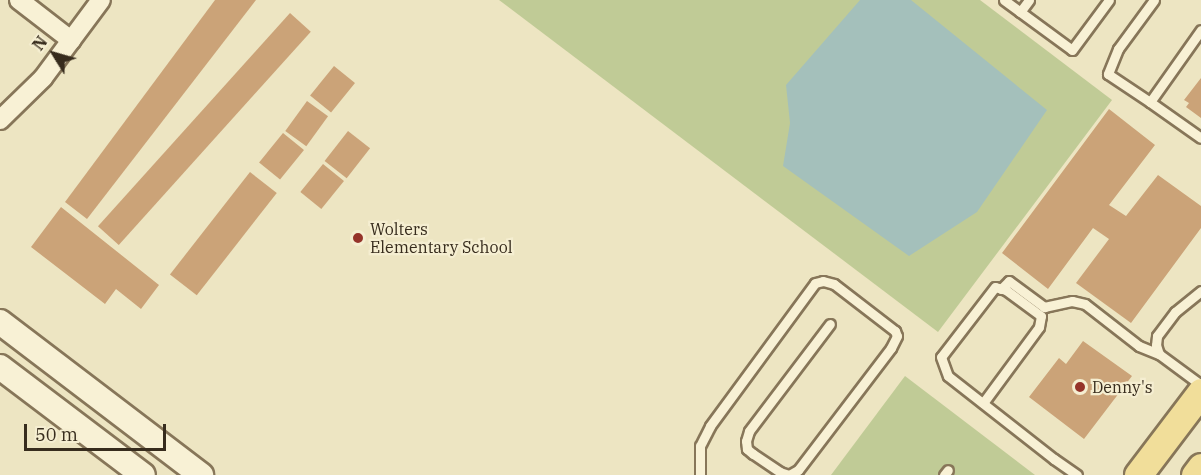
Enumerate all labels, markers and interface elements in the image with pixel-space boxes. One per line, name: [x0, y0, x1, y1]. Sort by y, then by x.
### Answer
north arrow: [24, 24, 84, 84]
text: N: [28, 32, 51, 54]
place label: Wolters Elementary School: [370, 219, 513, 257]
marker: Wolters Elementary School: [351, 231, 365, 245]
place label: Denny's: [1092, 377, 1153, 397]
marker: Denny's: [1073, 380, 1087, 394]
scale bar: [27, 412, 170, 450]
text: 50 m: [35, 423, 78, 446]

